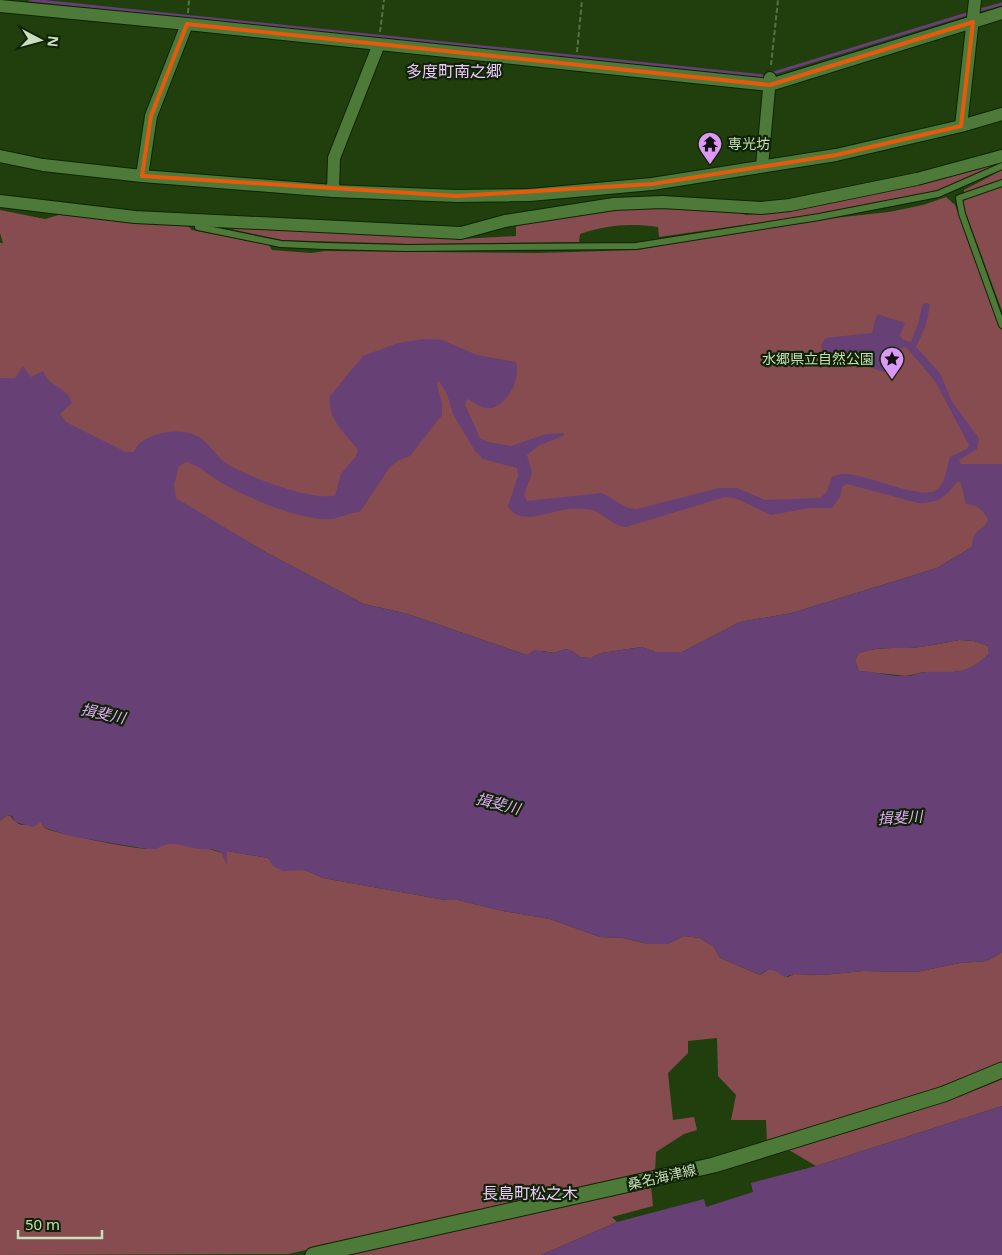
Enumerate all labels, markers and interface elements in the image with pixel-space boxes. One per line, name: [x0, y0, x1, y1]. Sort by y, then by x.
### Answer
north arrow: [15, 15, 65, 65]
text: N: [43, 35, 63, 48]
district label: 多度町南之郷: [406, 60, 502, 82]
temple icon: 専光坊: [697, 131, 723, 165]
place label: 専光坊: [728, 134, 770, 153]
place icon: 水郷県立自然公園: [879, 346, 905, 380]
place label: 水郷県立自然公園: [762, 349, 874, 368]
water label: 揖斐川: [79, 699, 129, 728]
water label: 揖斐川: [474, 788, 524, 819]
water label: 揖斐川: [877, 806, 925, 828]
street label: 桑名海津線: [626, 1159, 698, 1194]
district label: 長島町松之木: [482, 1182, 578, 1204]
scale bar: [18, 1208, 101, 1240]
text: 50 m: [25, 1214, 60, 1234]

